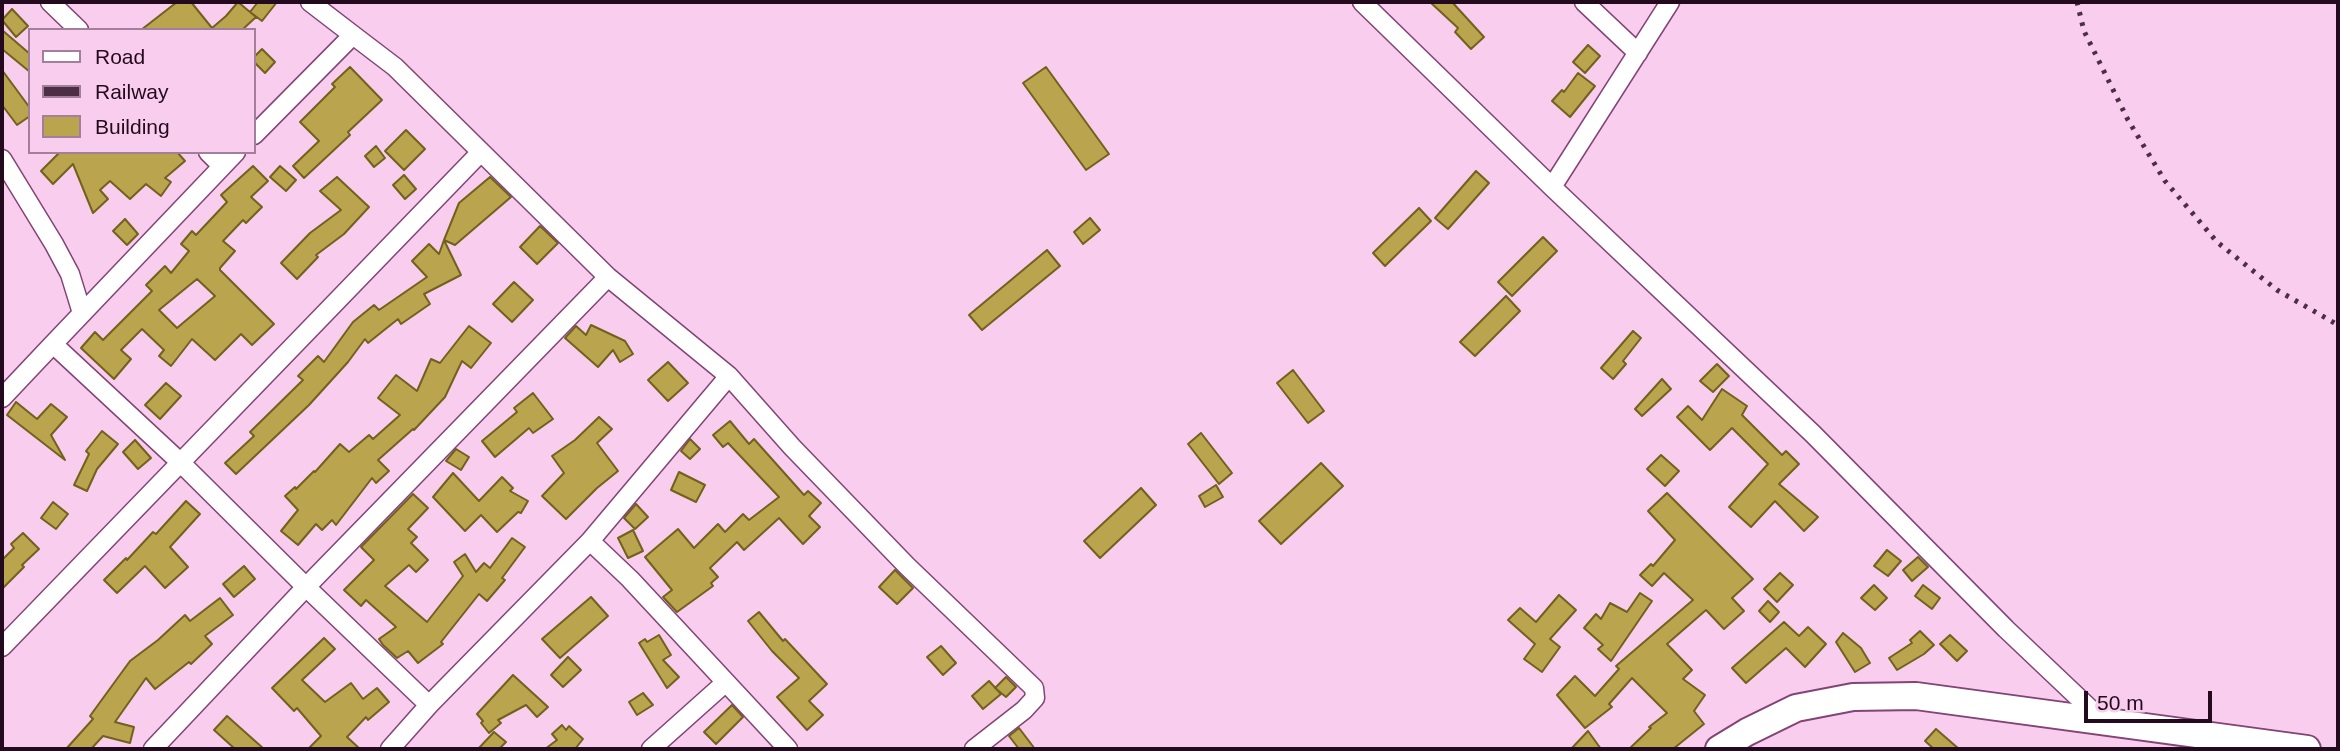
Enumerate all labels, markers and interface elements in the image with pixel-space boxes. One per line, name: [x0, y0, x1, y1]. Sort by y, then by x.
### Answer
legend: [28, 28, 256, 154]
text: Road: [95, 45, 145, 68]
text: Railway: [95, 80, 169, 103]
text: Building: [95, 115, 170, 138]
scale bar: [2088, 678, 2216, 722]
text: 50 m: [2097, 691, 2144, 714]

